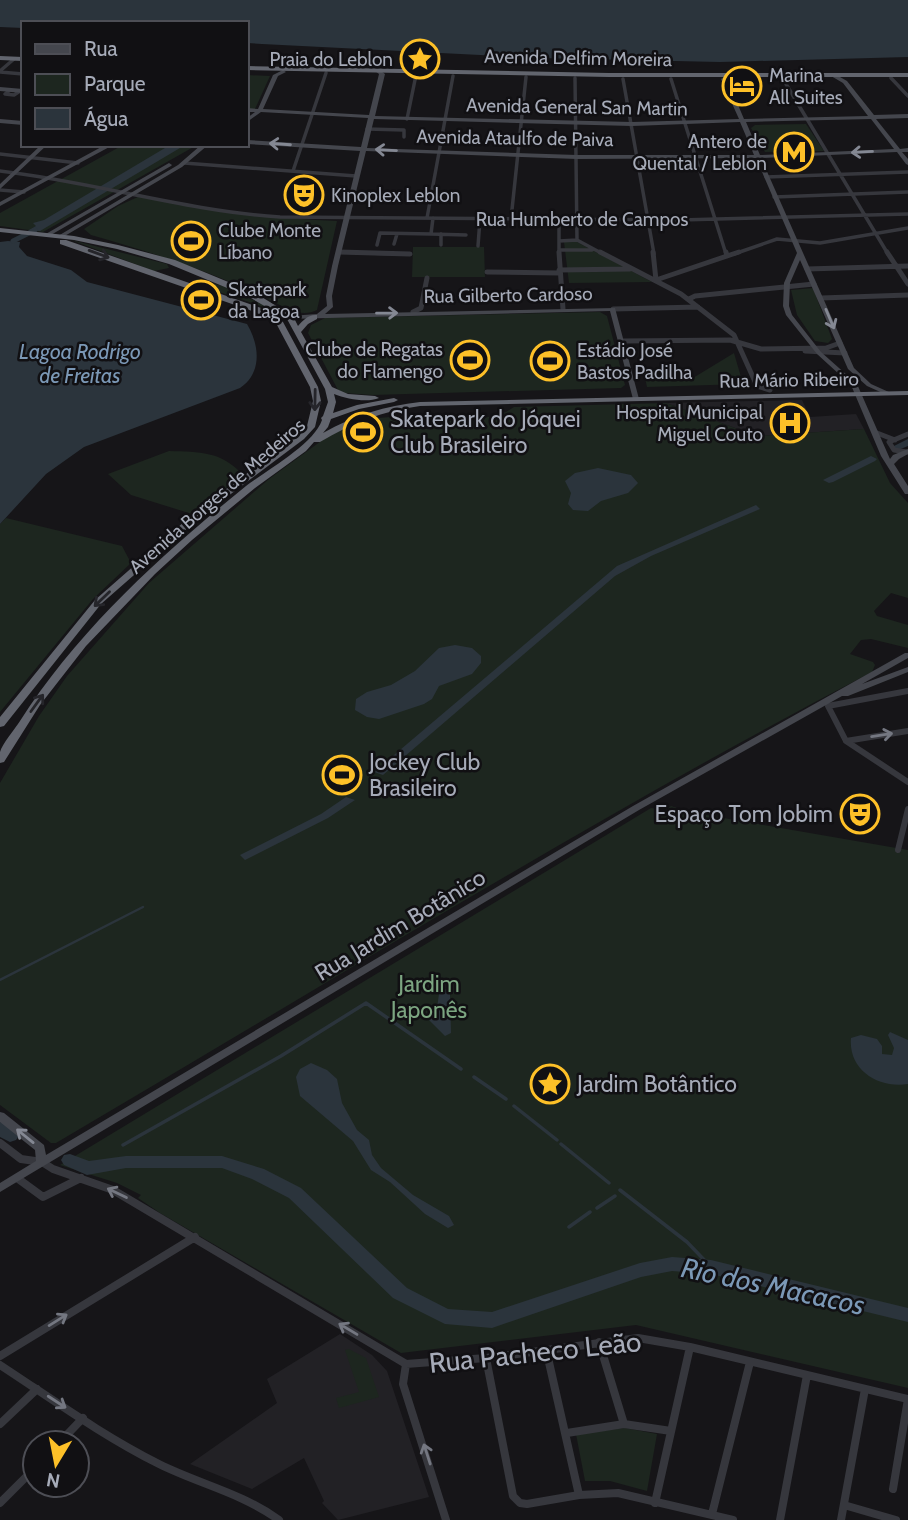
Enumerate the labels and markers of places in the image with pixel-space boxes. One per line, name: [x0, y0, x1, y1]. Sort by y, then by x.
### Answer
place icon: Praia do Leblon: [399, 38, 441, 80]
place label: Praia do Leblon: [270, 48, 393, 71]
place label: Marina All Suites: [769, 64, 843, 109]
hotel icon: Marina All Suites: [721, 65, 763, 107]
place label: Antero de Quental / Leblon: [633, 130, 767, 175]
metro station icon: Antero de Quental / Leblon: [773, 131, 815, 173]
theatre icon: Kinoplex Leblon: [283, 174, 325, 216]
place label: Kinoplex Leblon: [331, 184, 460, 207]
place label: Clube Monte Líbano: [218, 219, 321, 264]
sports icon: Clube Monte Líbano: [170, 220, 212, 262]
place label: Skatepark da Lagoa: [228, 278, 307, 323]
sports icon: Skatepark da Lagoa: [180, 279, 222, 321]
place label: Clube de Regatas do Flamengo: [305, 338, 443, 383]
sports icon: Clube de Regatas do Flamengo: [449, 339, 491, 381]
place label: Estádio José Bastos Padilha: [577, 339, 692, 384]
sports icon: Estádio José Bastos Padilha: [529, 340, 571, 382]
place label: Hospital Municipal Miguel Couto: [616, 401, 764, 446]
hospital icon: Hospital Municipal Miguel Couto: [769, 402, 811, 444]
place label: Skatepark do Jóquei Club Brasileiro: [390, 405, 581, 459]
sports icon: Skatepark do Jóquei Club Brasileiro: [342, 411, 384, 453]
place label: Jockey Club Brasileiro: [368, 748, 481, 802]
sports icon: Jockey Club Brasileiro: [321, 754, 363, 796]
theatre icon: Espaço Tom Jobim: [839, 793, 881, 835]
place label: Espaço Tom Jobim: [654, 800, 833, 828]
place icon: Jardim Botântico: [529, 1063, 571, 1105]
place label: Jardim Botântico: [576, 1070, 737, 1098]

